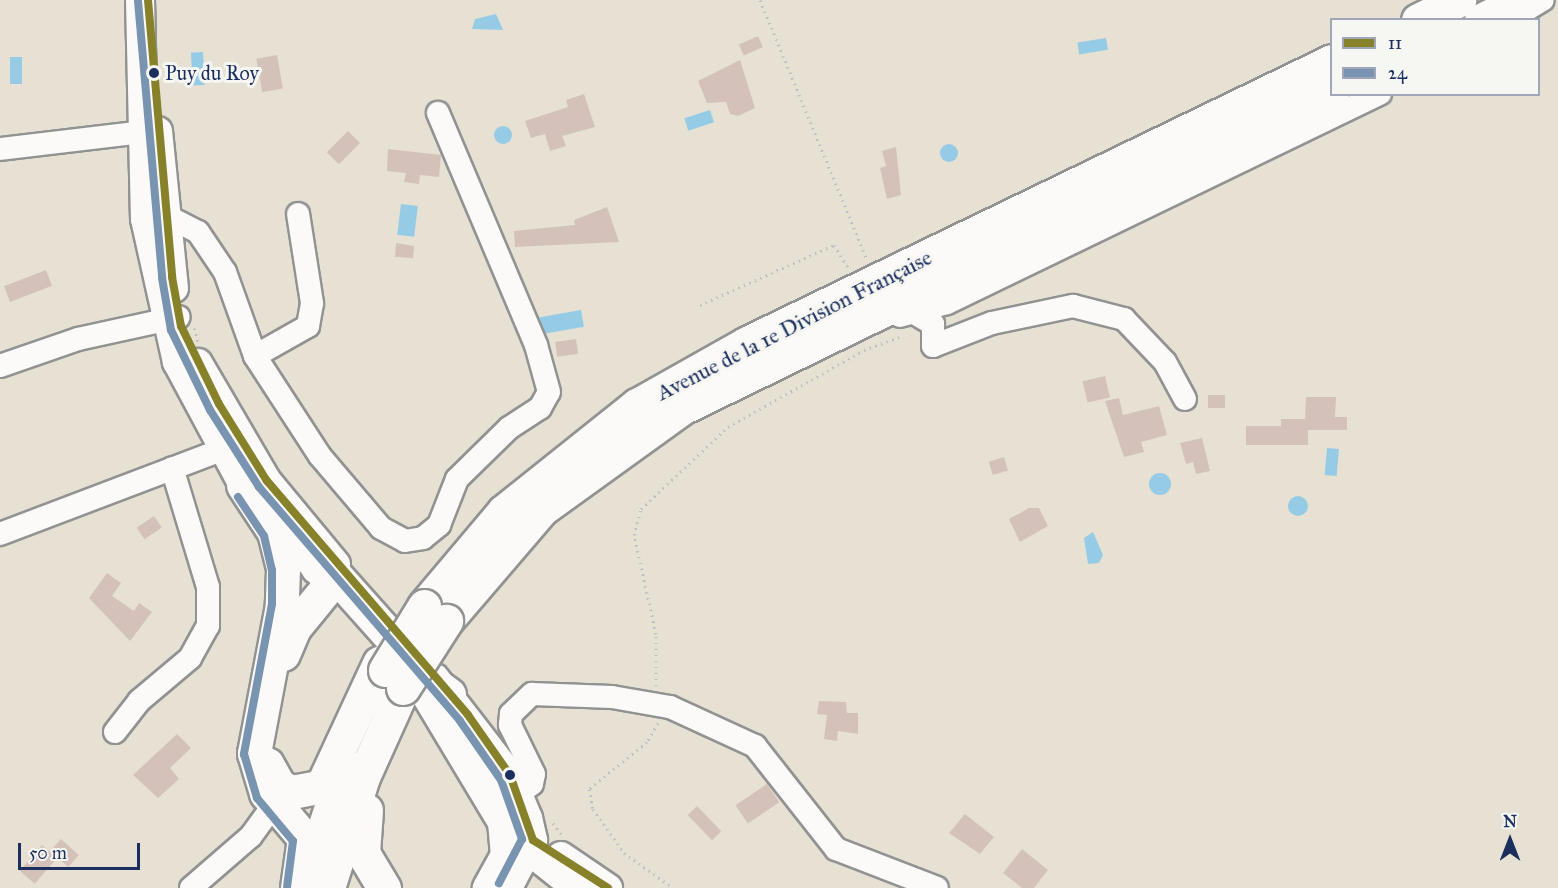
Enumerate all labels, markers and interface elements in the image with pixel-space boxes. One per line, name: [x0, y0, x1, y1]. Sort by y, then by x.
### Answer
legend: [1330, 18, 1540, 96]
text: 11: [1388, 32, 1402, 54]
place label: Puy du Roy: [165, 61, 259, 85]
text: 24: [1388, 62, 1407, 84]
marker: Puy du Roy: [148, 67, 160, 79]
street label: Avenue de la 1e Division Française: [652, 244, 936, 406]
unlabelled marker: [504, 769, 516, 781]
north arrow: [1480, 810, 1540, 870]
text: N: [1503, 812, 1517, 831]
scale bar: [21, 831, 142, 869]
text: 50 m: [29, 842, 67, 864]

